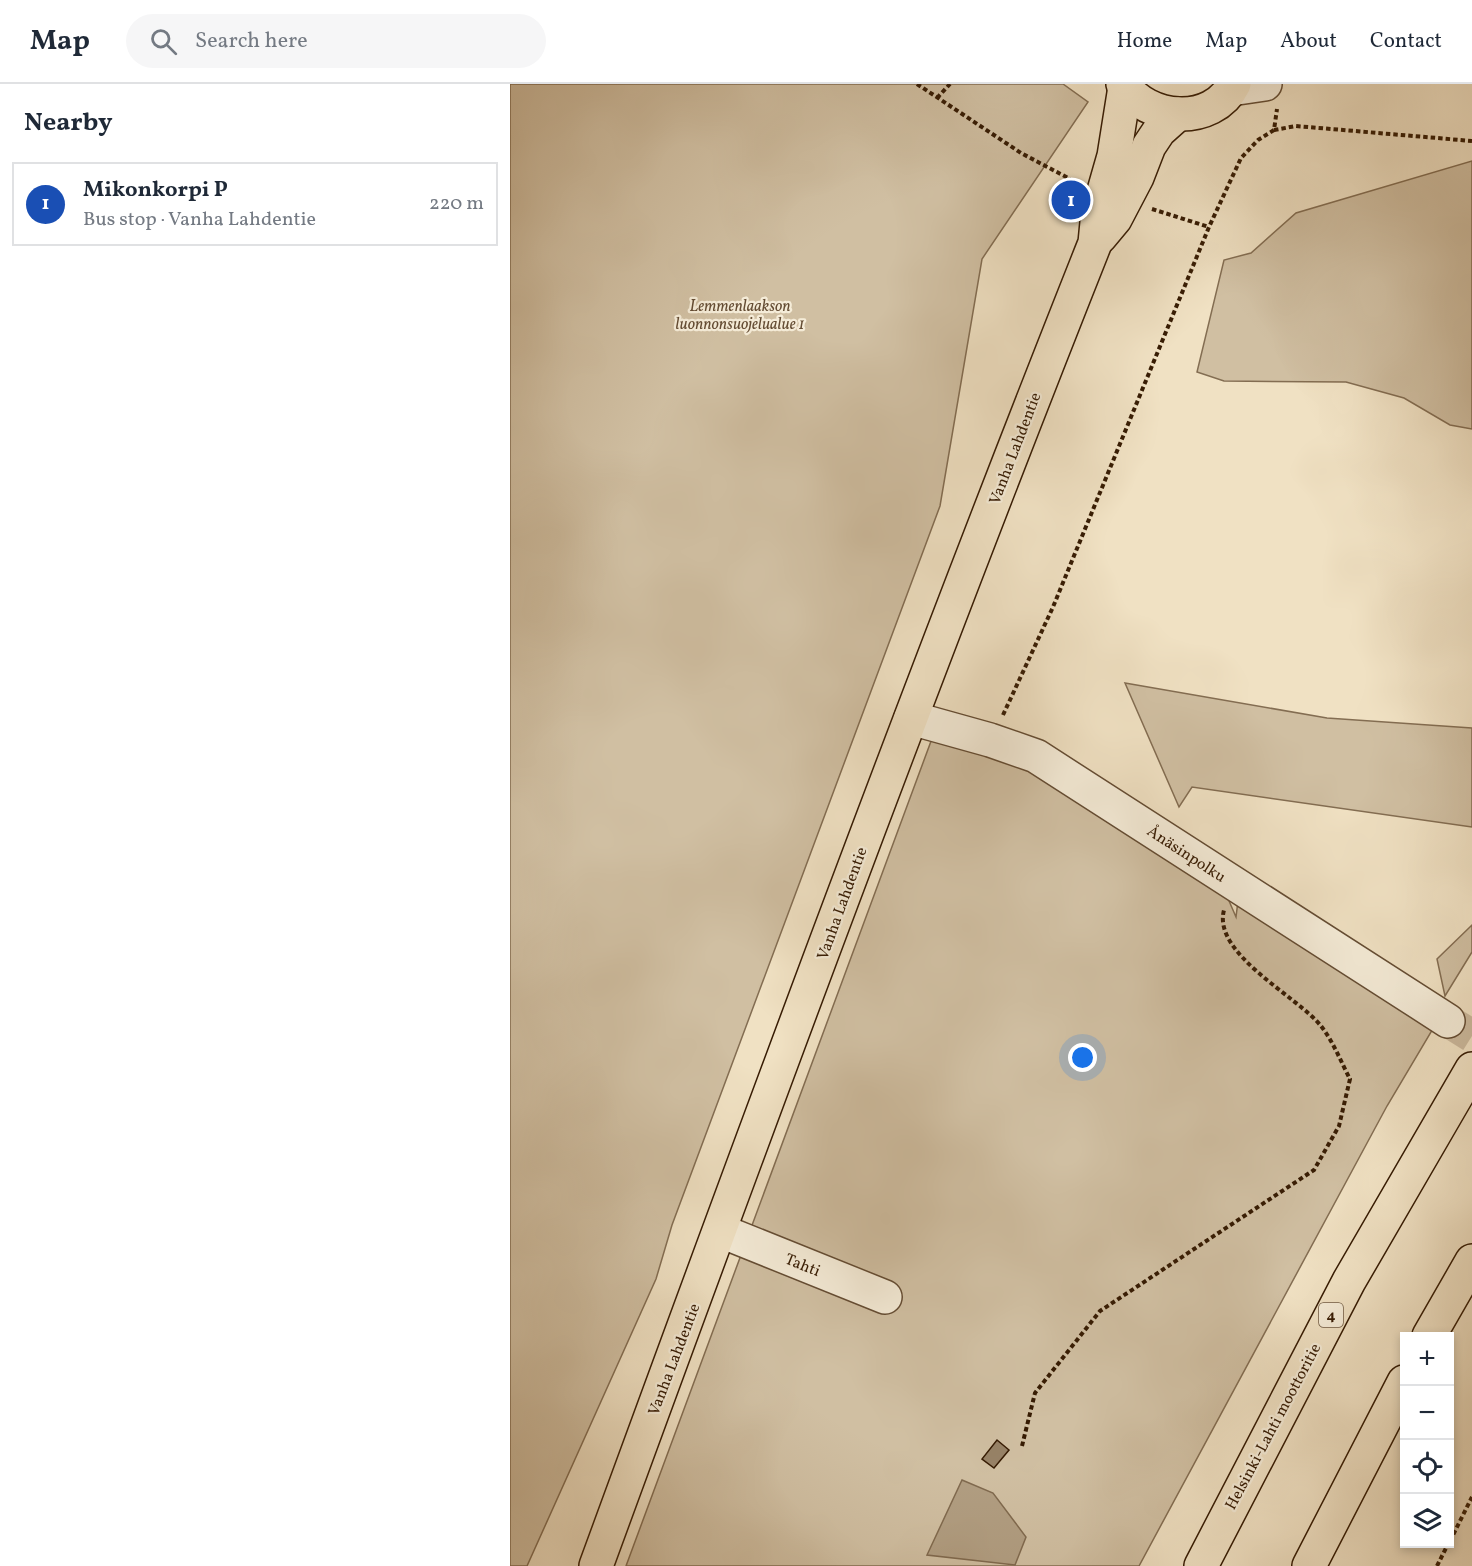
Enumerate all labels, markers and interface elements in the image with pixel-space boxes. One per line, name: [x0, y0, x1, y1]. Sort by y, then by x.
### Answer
search box: [126, 14, 546, 68]
text: Map: [30, 22, 90, 61]
icon: search: [147, 25, 180, 58]
text: Search here: [195, 26, 308, 57]
text: Home: [1117, 27, 1172, 56]
text: Map: [1205, 27, 1247, 56]
text: About: [1280, 27, 1337, 56]
text: Contact: [1370, 27, 1442, 56]
text: Nearby: [24, 105, 113, 141]
text: Mikonkorpi P: [83, 175, 228, 206]
pin: 1: [1052, 178, 1090, 222]
text: 1: [41, 190, 50, 218]
text: 220 m: [429, 190, 484, 218]
text: Bus stop · Vanha Lahdentie: [83, 206, 316, 234]
park label: Lemmenlaakson luonnonsuojelualue 1: [676, 296, 805, 336]
street label: Vanha Lahdentie: [984, 390, 1047, 508]
street label: Ånäsinpolku: [1142, 821, 1230, 888]
street label: Vanha Lahdentie: [812, 844, 873, 963]
your location: [1068, 1043, 1097, 1072]
street label: Tahti: [781, 1249, 823, 1283]
street label: Vanha Lahdentie: [643, 1301, 706, 1419]
road number: 4: [1319, 1303, 1343, 1327]
map controls: [1400, 1332, 1454, 1548]
button: +: [1400, 1332, 1454, 1386]
street label: Helsinki-Lahti moottoritie: [1220, 1340, 1327, 1514]
button: −: [1400, 1386, 1454, 1440]
button: locate: [1400, 1440, 1454, 1494]
button: layers: [1400, 1494, 1454, 1548]

